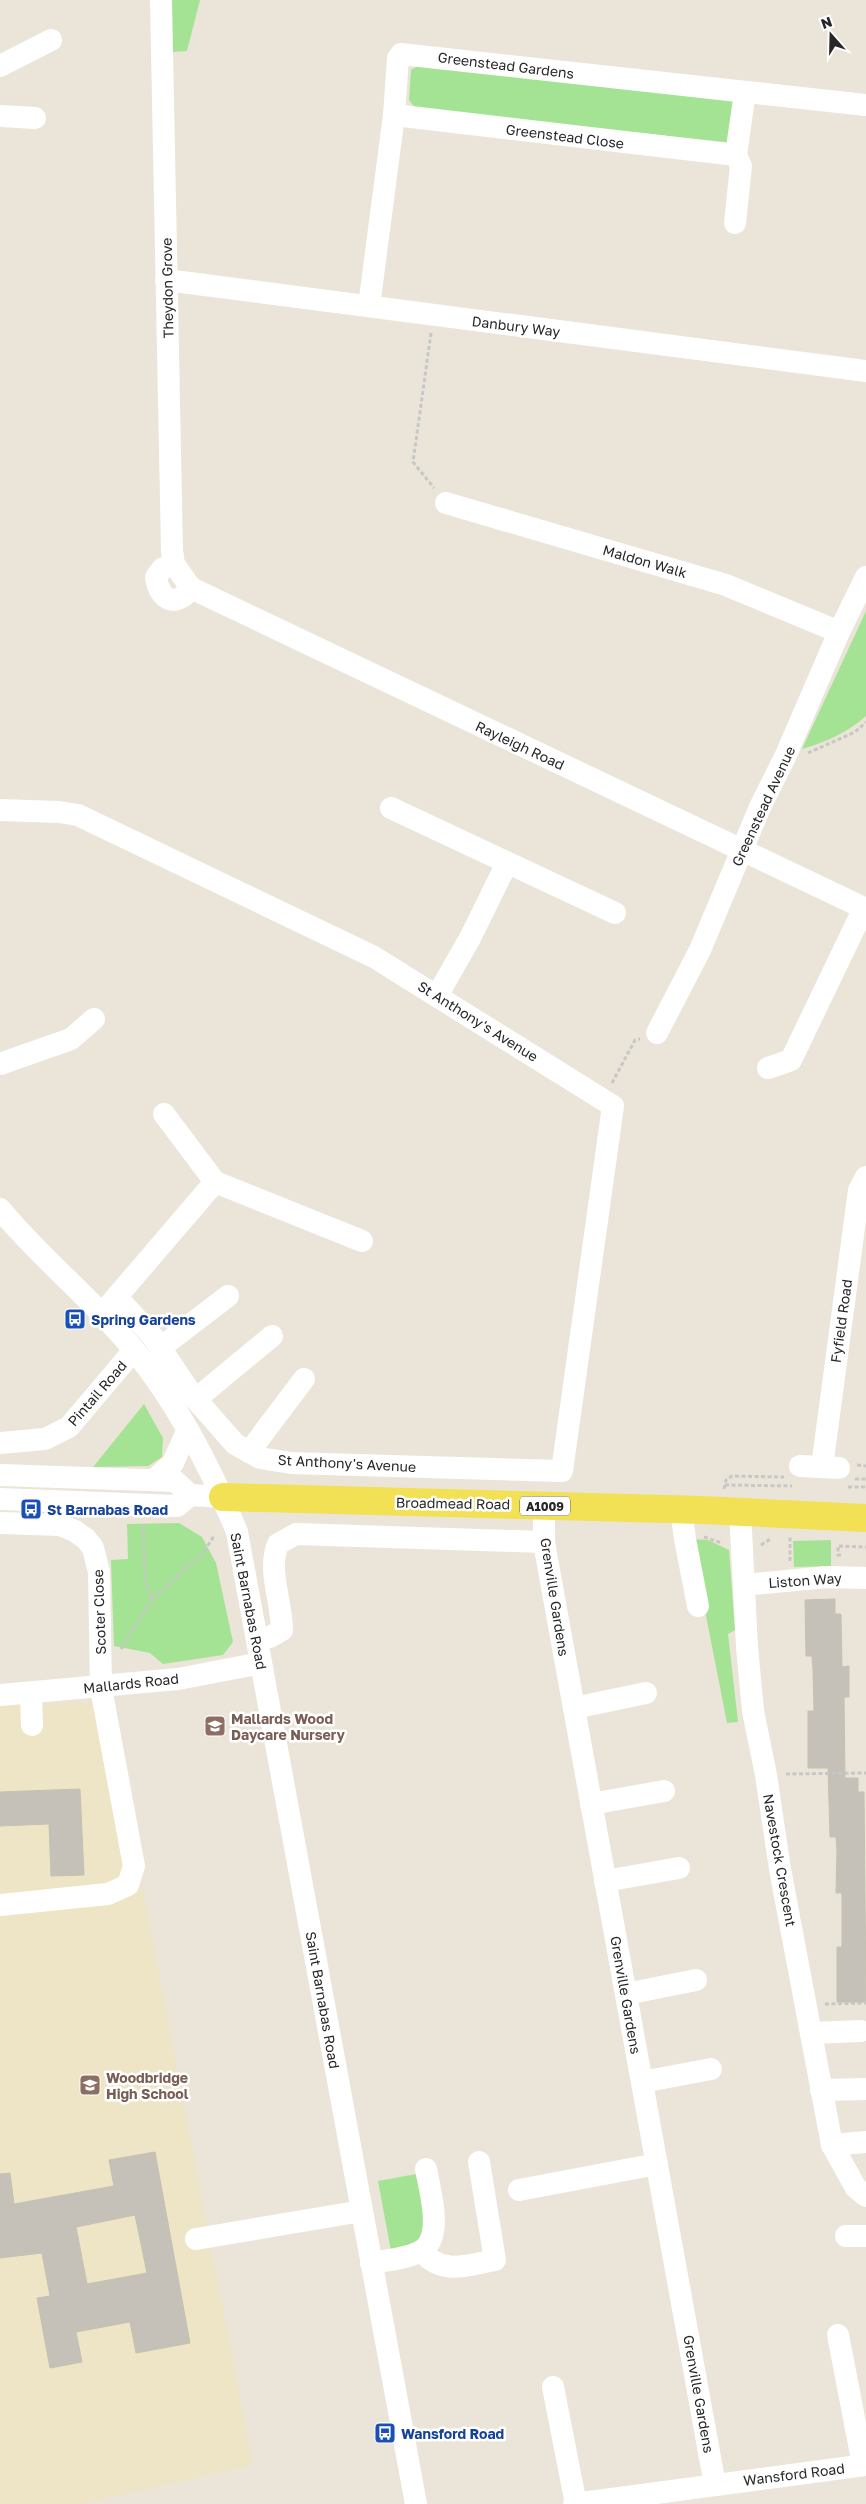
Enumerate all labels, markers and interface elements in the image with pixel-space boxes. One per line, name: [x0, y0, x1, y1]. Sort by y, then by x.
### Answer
north arrow: [806, 10, 856, 60]
text: N: [818, 13, 834, 32]
street label: Greenstead Gardens: [437, 48, 575, 82]
street label: Greenstead Close: [505, 120, 625, 152]
street label: Theydon Grove: [158, 237, 176, 339]
street label: Danbury Way: [471, 312, 561, 340]
street label: Maldon Walk: [601, 541, 689, 581]
street label: Rayleigh Road: [473, 717, 567, 773]
street label: Greenstead Avenue: [728, 743, 798, 869]
street label: St Anthony's Avenue: [415, 977, 541, 1065]
street label: Fyfield Road: [827, 1278, 855, 1364]
bus stop icon: Spring Gardens: [63, 1307, 87, 1331]
place label: Spring Gardens: [91, 1311, 196, 1328]
street label: Pintail Road: [64, 1357, 130, 1429]
street label: St Anthony's Avenue: [277, 1451, 417, 1475]
street label: Broadmead Road: [396, 1494, 510, 1512]
road number: A1009: [520, 1496, 570, 1515]
bus stop icon: St Barnabas Road: [19, 1497, 43, 1521]
place label: St Barnabas Road: [47, 1501, 168, 1518]
street label: Saint Barnabas Road: [227, 1531, 271, 1671]
street label: Grenville Gardens: [537, 1537, 573, 1657]
street label: Scoter Close: [89, 1569, 109, 1655]
street label: Liston Way: [768, 1569, 842, 1591]
street label: Mallards Road: [82, 1670, 180, 1696]
place label: Mallards Wood Daycare Nursery: [231, 1710, 346, 1743]
school or university icon: Mallards Wood Daycare Nursery: [203, 1714, 227, 1738]
street label: Navestock Crescent: [760, 1792, 800, 1928]
street label: Saint Barnabas Road: [303, 1930, 343, 2070]
street label: Grenville Gardens: [607, 1935, 645, 2055]
place label: Woodbridge High School: [106, 2069, 189, 2102]
school or university icon: Woodbridge High School: [78, 2073, 102, 2097]
street label: Grenville Gardens: [680, 2334, 718, 2454]
bus stop icon: Wansford Road: [373, 2421, 397, 2445]
place label: Wansford Road: [401, 2425, 504, 2442]
street label: Wansford Road: [742, 2459, 846, 2489]

